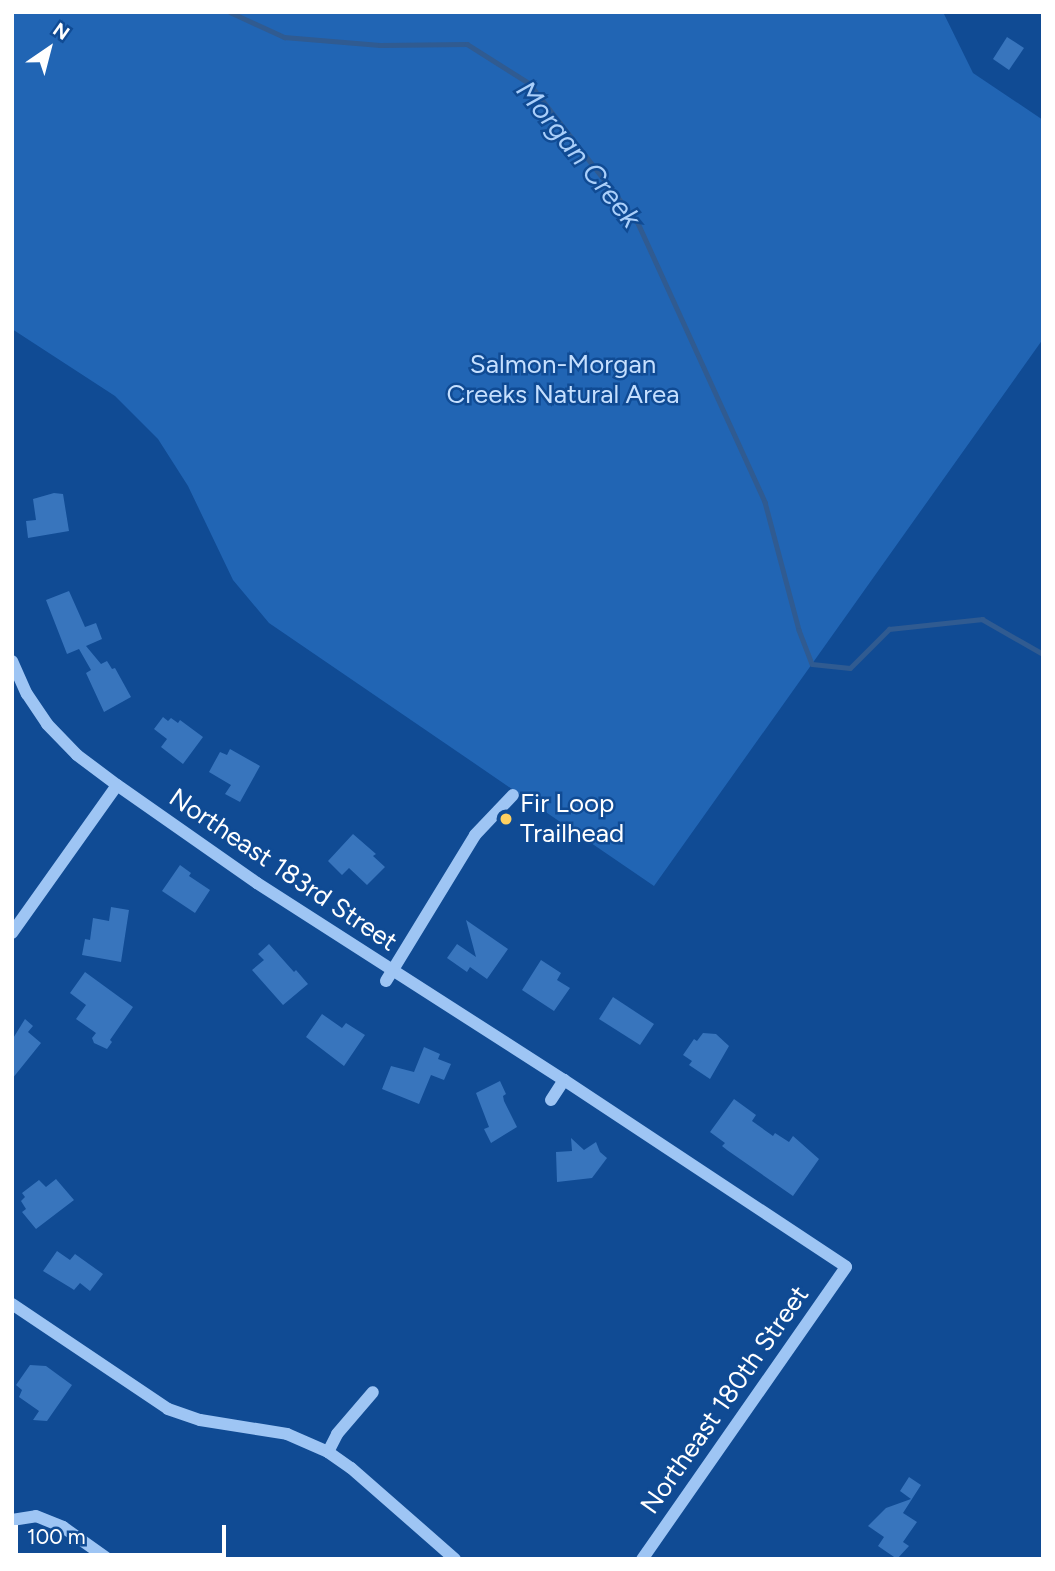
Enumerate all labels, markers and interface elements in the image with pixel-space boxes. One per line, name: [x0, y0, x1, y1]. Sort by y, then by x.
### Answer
north arrow: [14, 14, 84, 84]
text: N: [49, 18, 74, 45]
water label: Morgan Creek: [510, 74, 648, 234]
park label: Salmon-Morgan Creeks Natural Area: [447, 349, 679, 410]
street label: Northeast 183rd Street: [163, 782, 403, 958]
place label: Fir Loop Trailhead: [520, 788, 624, 850]
marker: Fir Loop Trailhead: [498, 811, 514, 827]
street label: Northeast 180th Street: [634, 1280, 816, 1520]
scale bar: [18, 1512, 229, 1556]
text: 100 m: [27, 1524, 86, 1549]

